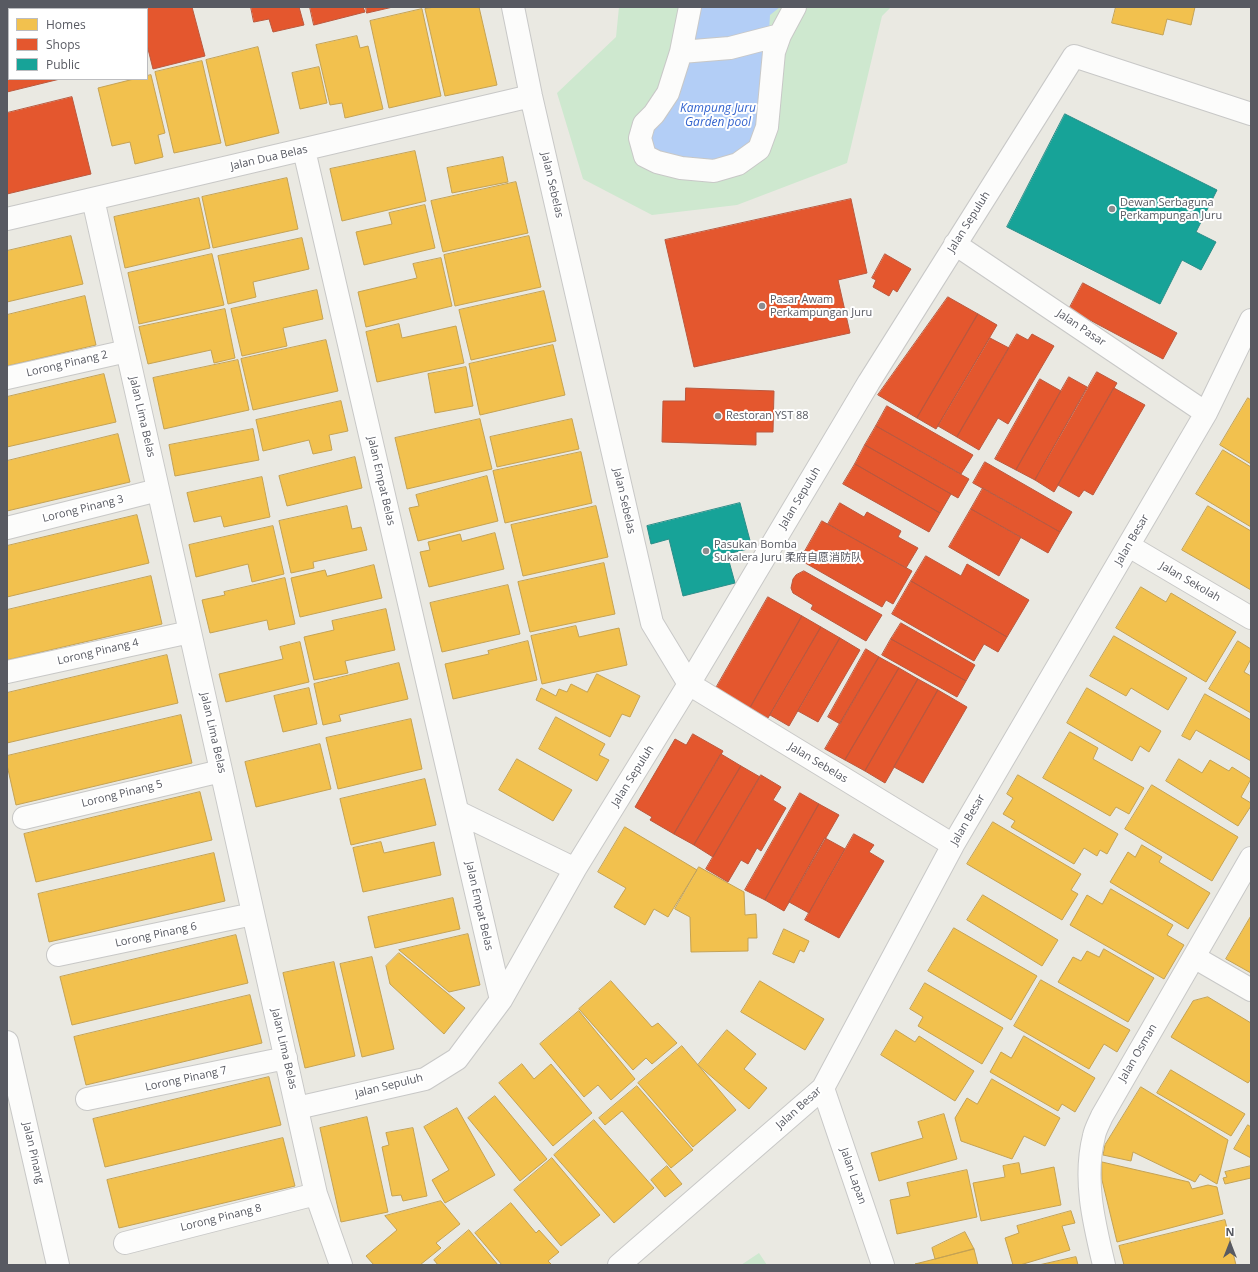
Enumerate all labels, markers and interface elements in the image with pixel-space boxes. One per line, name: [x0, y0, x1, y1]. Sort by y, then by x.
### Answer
legend: [8, 8, 148, 80]
text: Homes: [46, 16, 86, 33]
text: Shops: [46, 36, 80, 53]
text: Public: [46, 56, 80, 73]
water label: Kampung Juru Garden pool: [680, 102, 756, 130]
street label: Jalan Dua Belas: [229, 143, 309, 173]
street label: Jalan Sebelas: [538, 151, 566, 219]
street label: Jalan Sepuluh: [945, 189, 993, 255]
place label: Dewan Serbaguna Perkampungan Juru: [1120, 196, 1222, 222]
marker: Dewan Serbaguna Perkampungan Juru: [1107, 204, 1117, 214]
place label: Pasar Awam Perkampungan Juru: [770, 293, 872, 319]
marker: Pasar Awam Perkampungan Juru: [757, 301, 767, 311]
street label: Jalan Pasar: [1054, 307, 1108, 349]
street label: Lorong Pinang 2: [25, 348, 109, 380]
street label: Jalan Lima Belas: [126, 375, 158, 459]
place label: Restoran YST 88: [726, 409, 809, 423]
marker: Restoran YST 88: [713, 411, 723, 421]
street label: Jalan Empat Belas: [364, 435, 398, 527]
street label: Jalan Sepuluh: [776, 465, 824, 531]
street label: Jalan Sebelas: [610, 467, 638, 535]
street label: Lorong Pinang 3: [41, 493, 125, 525]
street label: Jalan Besar: [1112, 512, 1152, 568]
place label: Pasukan Bomba Sukalera Juru 柔府自愿消防队: [714, 538, 862, 564]
marker: Pasukan Bomba Sukalera Juru 柔府自愿消防队: [701, 546, 711, 556]
street label: Jalan Sekolah: [1157, 559, 1223, 605]
street label: Lorong Pinang 4: [56, 636, 140, 668]
street label: Jalan Lima Belas: [197, 691, 229, 775]
street label: Jalan Sebelas: [786, 740, 850, 786]
street label: Jalan Sepuluh: [609, 743, 657, 809]
street label: Lorong Pinang 5: [80, 778, 164, 810]
street label: Jalan Besar: [948, 792, 988, 848]
street label: Jalan Empat Belas: [462, 860, 496, 952]
street label: Lorong Pinang 6: [114, 920, 198, 950]
street label: Jalan Lima Belas: [268, 1007, 300, 1091]
street label: Jalan Osman: [1116, 1022, 1160, 1084]
street label: Lorong Pinang 7: [144, 1064, 228, 1094]
street label: Jalan Sepuluh: [354, 1071, 424, 1101]
street label: Jalan Besar: [774, 1084, 824, 1132]
street label: Jalan Pinang: [20, 1121, 46, 1185]
street label: Jalan Lapan: [837, 1146, 869, 1206]
street label: Lorong Pinang 8: [179, 1202, 263, 1234]
north arrow: [1210, 1224, 1250, 1264]
text: N: [1226, 1224, 1234, 1239]

